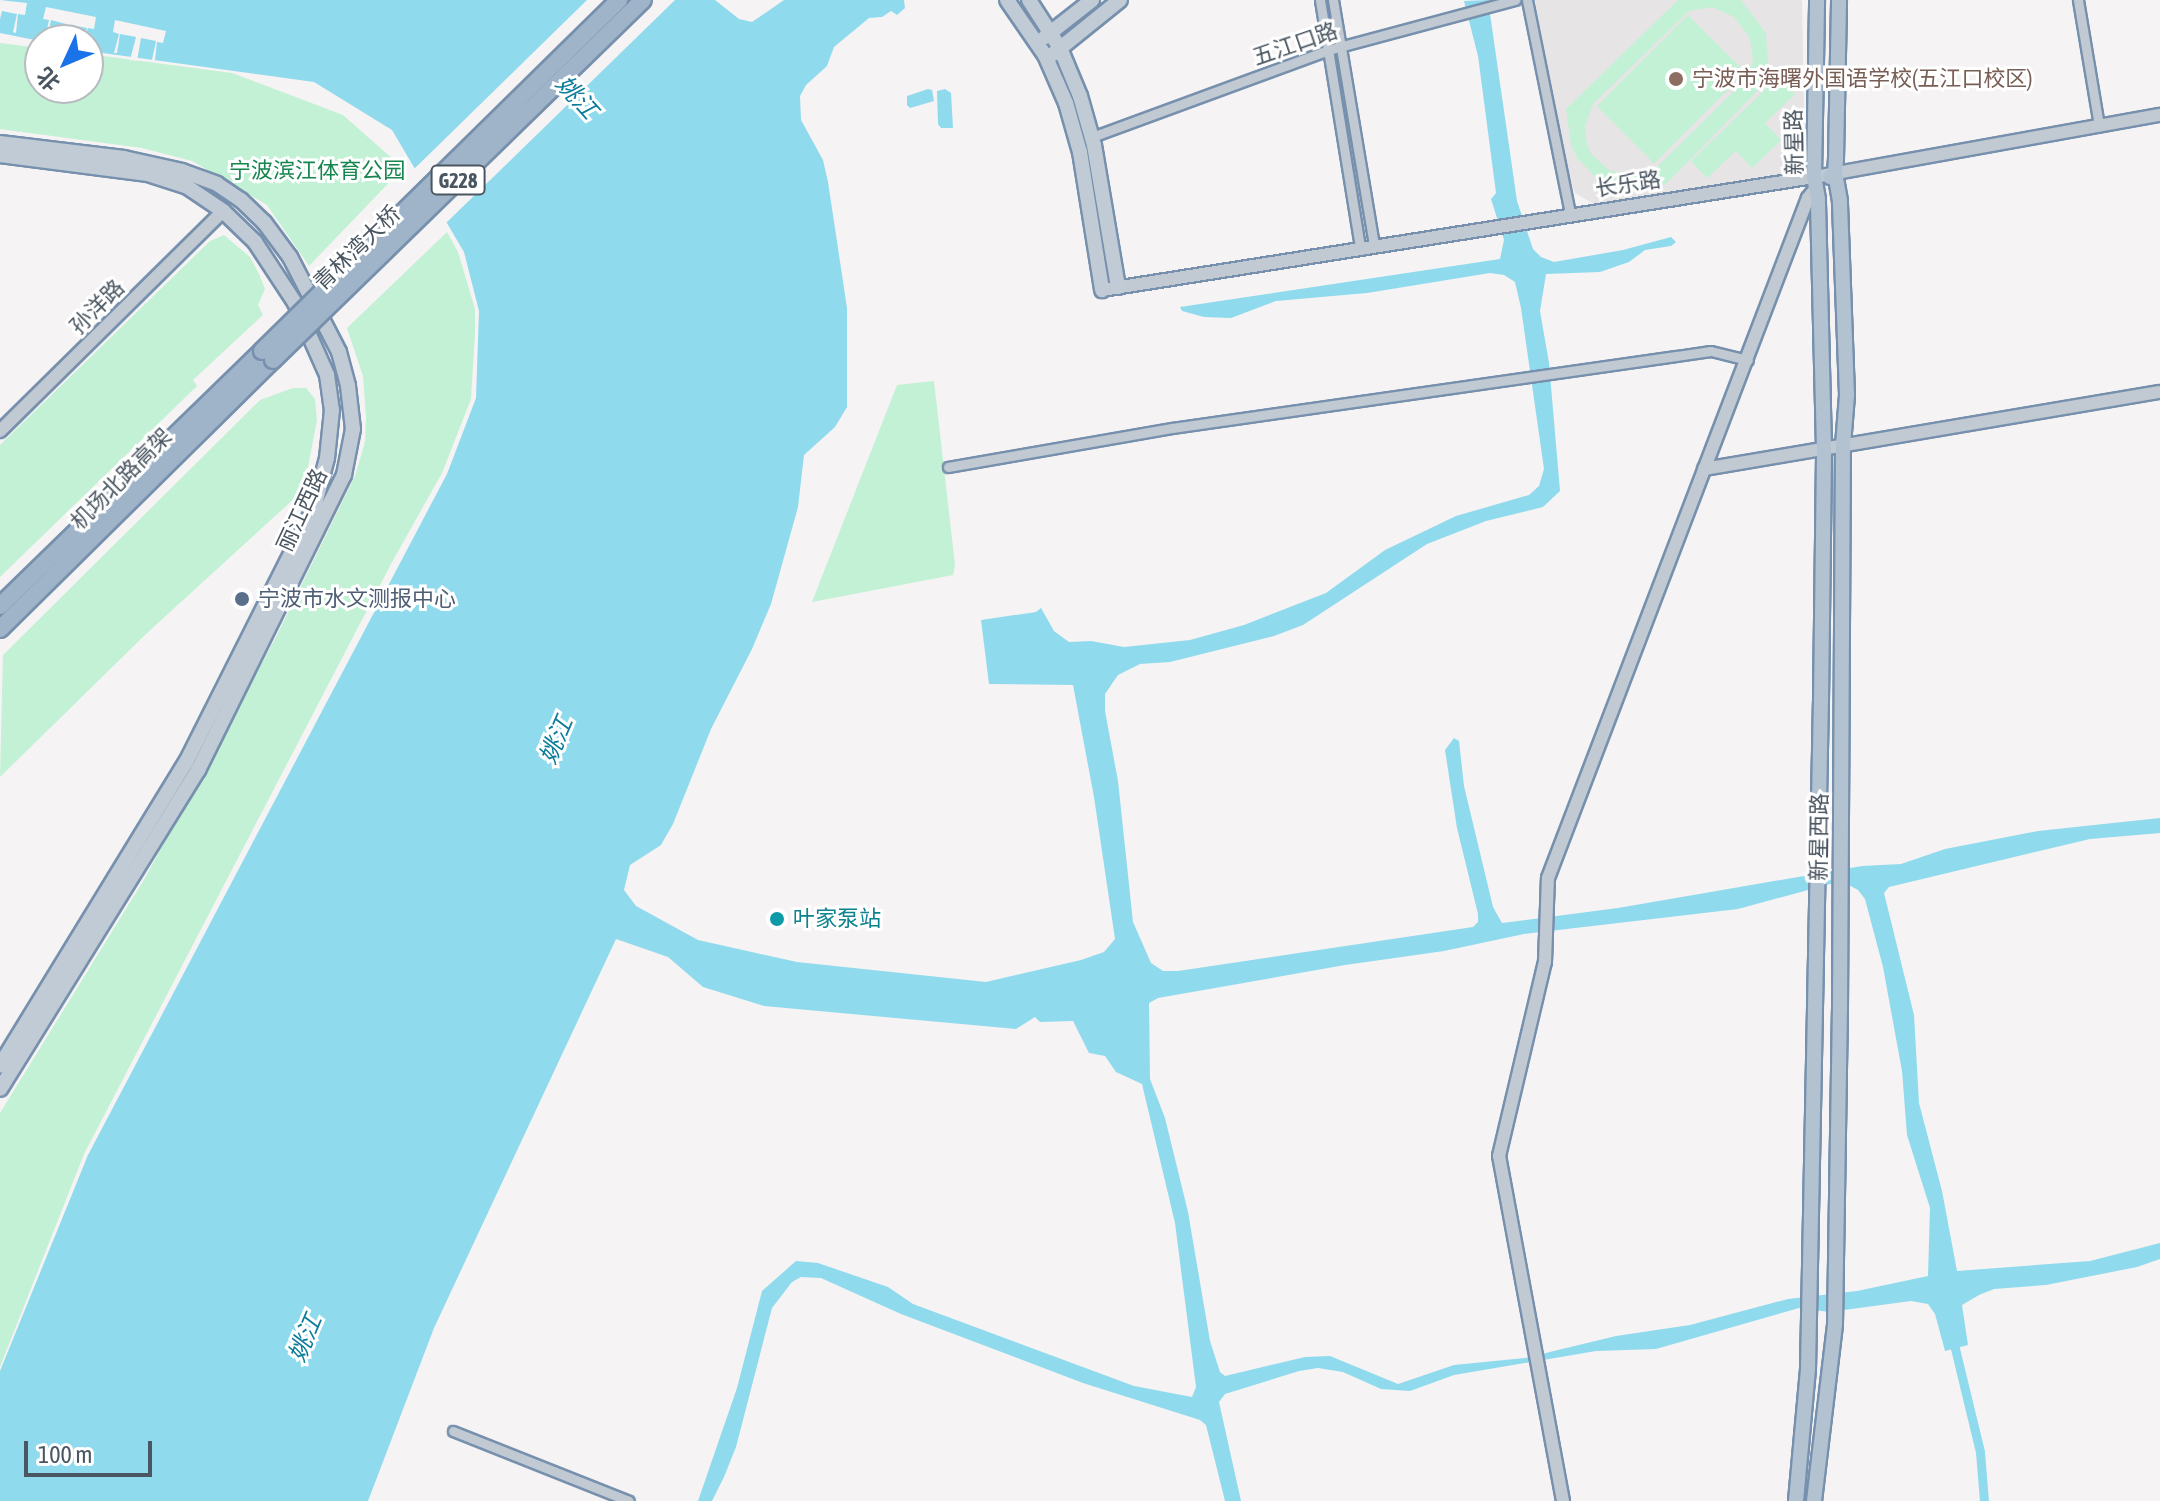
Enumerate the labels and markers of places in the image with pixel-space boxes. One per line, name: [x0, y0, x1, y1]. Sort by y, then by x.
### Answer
place label: 宁波市海曙外国语学校(五江口校区): [1692, 66, 2033, 92]
marker: 宁波市海曙外国语学校(五江口校区): [1667, 70, 1685, 88]
place label: 宁波市水文测报中心: [258, 586, 456, 612]
marker: 宁波市水文测报中心: [233, 590, 251, 608]
place label: 叶家泵站: [793, 906, 881, 932]
marker: 叶家泵站: [768, 910, 786, 928]

